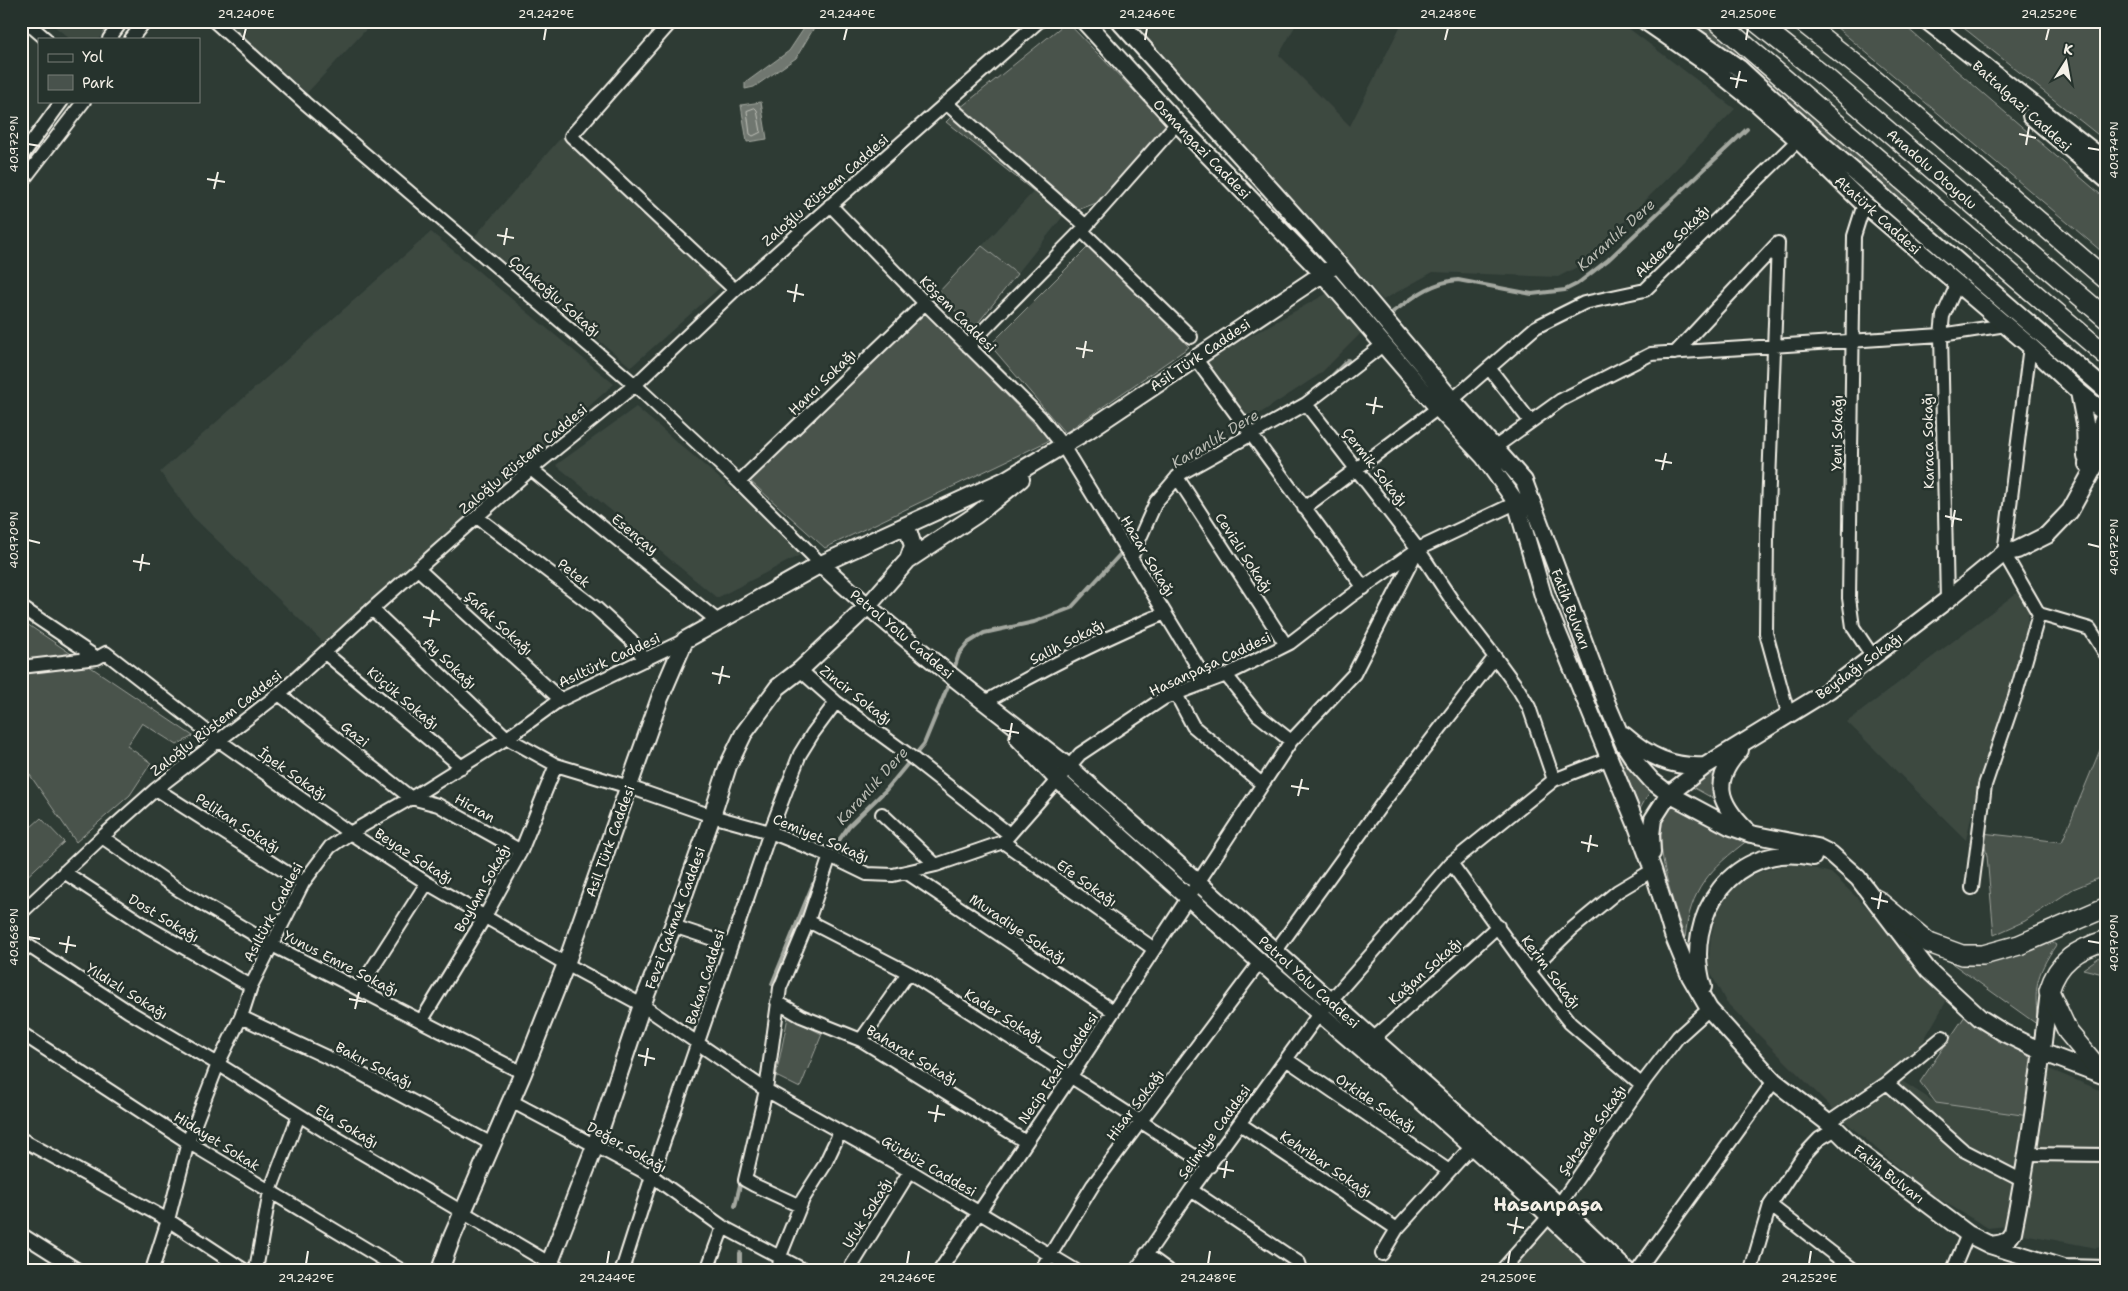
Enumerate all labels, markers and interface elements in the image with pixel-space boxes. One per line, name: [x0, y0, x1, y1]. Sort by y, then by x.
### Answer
text: 29.240°E: [218, 6, 274, 22]
text: 29.242°E: [518, 6, 574, 22]
text: 29.244°E: [819, 6, 875, 22]
text: 29.246°E: [1119, 6, 1175, 22]
text: 29.248°E: [1420, 6, 1476, 22]
text: 29.250°E: [1720, 6, 1776, 22]
text: 29.252°E: [2021, 6, 2077, 22]
legend: [38, 38, 200, 102]
north arrow: [2040, 38, 2090, 88]
text: K: [2062, 39, 2075, 59]
text: Yol: [82, 47, 104, 67]
street label: Battalgazi Caddesi: [1969, 57, 2075, 155]
text: Park: [82, 73, 114, 93]
street label: Osmangazi Caddesi: [1149, 95, 1255, 203]
text: 40.972°N: [6, 116, 22, 172]
text: 40.974°N: [2106, 121, 2122, 179]
street label: Anadolu Otoyolu: [1883, 125, 1981, 213]
street label: Zaloğlu Rüstem Caddesi: [758, 130, 892, 250]
street label: Atatürk Caddesi: [1831, 171, 1925, 259]
water label: Karanlık Dere: [1573, 194, 1659, 276]
street label: Akdere Sokağı: [1631, 201, 1713, 281]
street label: Çolakoğlu Sokağı: [506, 251, 604, 341]
street label: Köşem Caddesi: [916, 272, 1000, 356]
street label: Asil Türk Caddesi: [1146, 315, 1254, 395]
street label: Hancı Sokağı: [784, 345, 860, 419]
street label: Karaca Sokağı: [1918, 393, 1938, 489]
street label: Yeni Sokağı: [1827, 395, 1847, 471]
street label: Zaloğlu Rüstem Caddesi: [455, 400, 591, 518]
water label: Karanlık Dere: [1167, 405, 1263, 473]
street label: Çermik Sokağı: [1339, 424, 1411, 510]
street label: Cevizli Sokağı: [1211, 509, 1277, 597]
street label: Esençay: [608, 510, 662, 558]
text: 40.970°N: [6, 511, 22, 569]
street label: Hazar Sokağı: [1117, 512, 1179, 600]
text: 40.972°N: [2106, 519, 2122, 575]
street label: Petek: [554, 555, 594, 591]
street label: Fatih Bulvarı: [1547, 566, 1595, 652]
street label: Petrol Yolu Caddesi: [847, 585, 957, 683]
street label: Şafak Sokağı: [461, 587, 537, 659]
street label: Salih Sokağı: [1026, 615, 1108, 669]
street label: Hasanpaşa Caddesi: [1146, 628, 1274, 700]
street label: Beydağı Sokağı: [1812, 628, 1906, 704]
street label: Asıltürk Caddesi: [555, 629, 663, 691]
street label: Ay Sokağı: [419, 633, 481, 693]
street label: Zincir Sokağı: [816, 661, 896, 729]
street label: Küçük Sokağı: [363, 663, 443, 733]
street label: Zaloğlu Rüstem Caddesi: [147, 666, 285, 780]
street label: Gazi: [337, 717, 373, 751]
water label: Karanlık Dere: [831, 743, 913, 829]
street label: İpek Sokağı: [255, 744, 331, 804]
street label: Asil Türk Caddesi: [581, 783, 639, 899]
street label: Pelikan Sokağı: [192, 789, 284, 857]
street label: Hicran: [452, 790, 499, 827]
street label: Cemiyet Sokağı: [770, 810, 872, 866]
street label: Beyaz Sokağı: [371, 824, 457, 888]
street label: Boylam Sokağı: [450, 840, 514, 936]
street label: Fevzi Çakmak Caddesi: [641, 844, 709, 992]
street label: Efe Sokağı: [1053, 856, 1121, 910]
street label: Asıltürk Caddesi: [239, 859, 307, 965]
street label: Dost Sokağı: [125, 890, 203, 946]
street label: Muradiye Sokağı: [966, 890, 1070, 968]
text: 40.968°N: [6, 908, 22, 966]
text: 40.970°N: [2106, 914, 2122, 972]
street label: Yunus Emre Sokağı: [280, 926, 402, 1000]
street label: Bakan Caddesi: [681, 927, 729, 1027]
street label: Petrol Yolu Caddesi: [1255, 932, 1363, 1032]
street label: Kerim Sokağı: [1518, 932, 1584, 1012]
street label: Kağan Sokağı: [1385, 933, 1465, 1009]
street label: Yıldızlı Sokağı: [83, 959, 171, 1023]
street label: Kader Sokağı: [961, 985, 1047, 1047]
street label: Necip Fazıl Caddesi: [1014, 1009, 1102, 1127]
street label: Baharat Sokağı: [863, 1021, 961, 1089]
street label: Bakır Sokağı: [332, 1038, 416, 1092]
street label: Hisar Sokağı: [1102, 1066, 1168, 1144]
street label: Orkide Sokağı: [1332, 1069, 1420, 1137]
street label: Selimiye Caddesi: [1174, 1081, 1254, 1183]
street label: Şehzade Sokağı: [1554, 1081, 1630, 1179]
street label: Ela Sokağı: [312, 1100, 382, 1152]
street label: Hidayet Sokak: [171, 1107, 263, 1175]
street label: Değer Sokağı: [584, 1118, 670, 1176]
street label: Kehribar Sokağı: [1276, 1127, 1376, 1201]
street label: Gürbüz Caddesi: [878, 1131, 980, 1201]
street label: Fatih Bulvarı: [1850, 1141, 1928, 1207]
street label: Ufuk Sokağı: [838, 1175, 896, 1251]
district label: Hasanpaşa: [1493, 1192, 1603, 1217]
text: 29.242°E: [278, 1270, 334, 1286]
text: 29.244°E: [579, 1270, 635, 1286]
text: 29.246°E: [879, 1270, 935, 1286]
text: 29.248°E: [1180, 1270, 1236, 1286]
text: 29.250°E: [1480, 1270, 1536, 1286]
text: 29.252°E: [1781, 1270, 1837, 1286]

